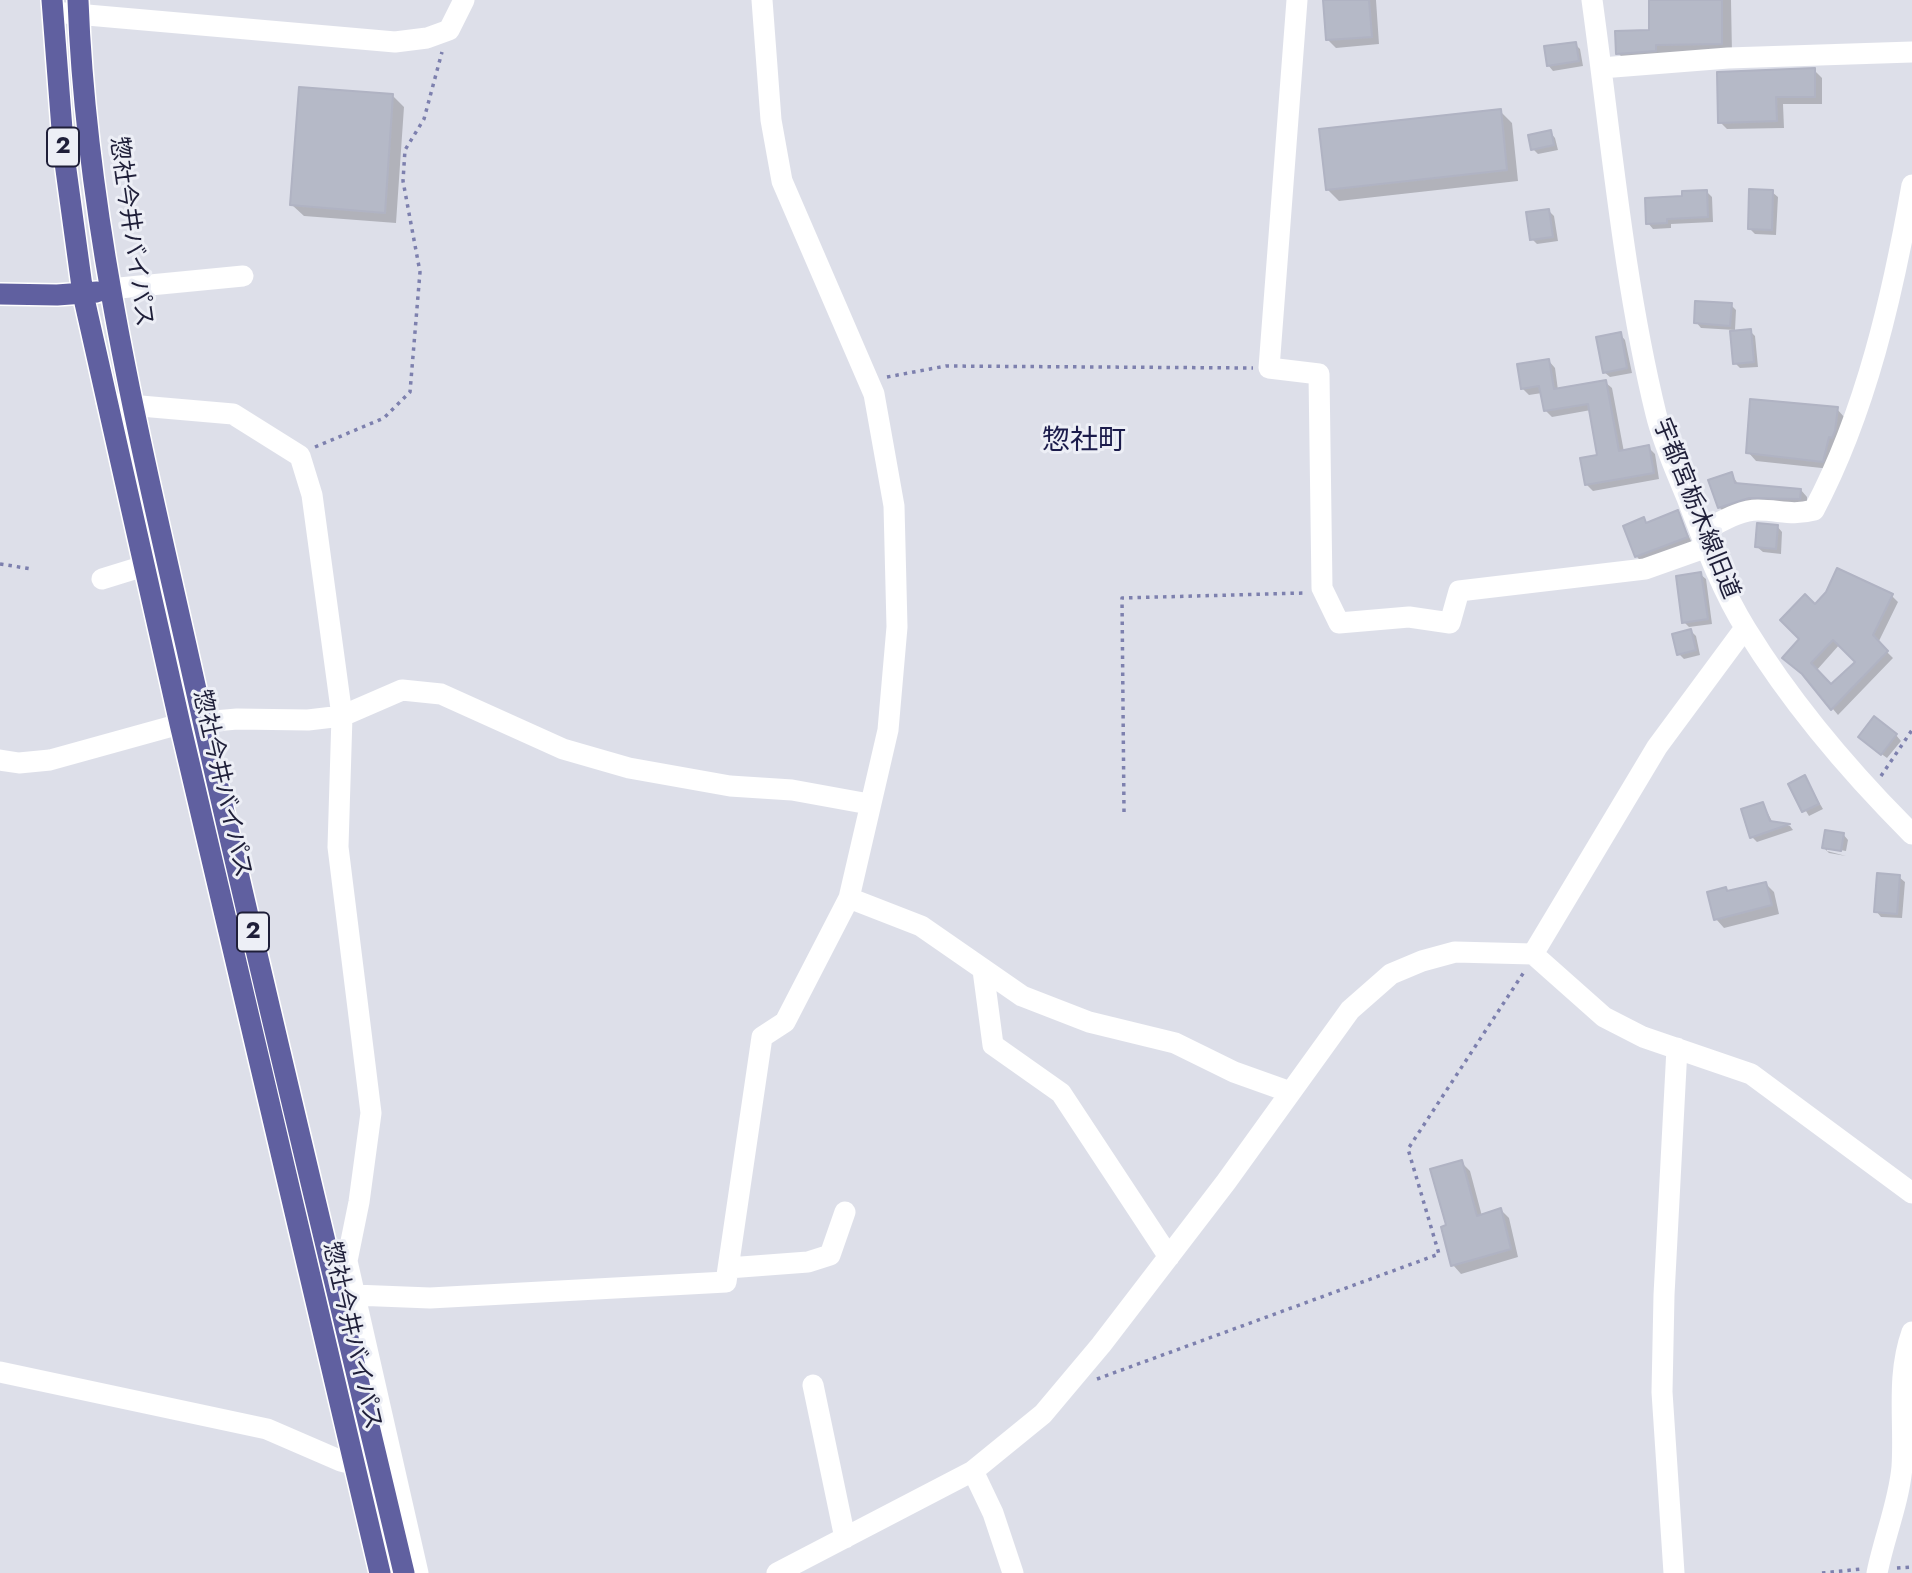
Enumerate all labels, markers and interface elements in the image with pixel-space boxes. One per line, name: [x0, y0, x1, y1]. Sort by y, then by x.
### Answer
road number: 2: [47, 128, 79, 166]
street label: 惣社今井バイパス: [102, 135, 158, 329]
street label: 宇都宮栃木線旧道: [1646, 415, 1744, 603]
district label: 惣社町: [1042, 425, 1126, 459]
street label: 惣社今井バイパス: [185, 687, 257, 881]
road number: 2: [237, 912, 269, 951]
street label: 惣社今井バイパス: [315, 1239, 387, 1433]

